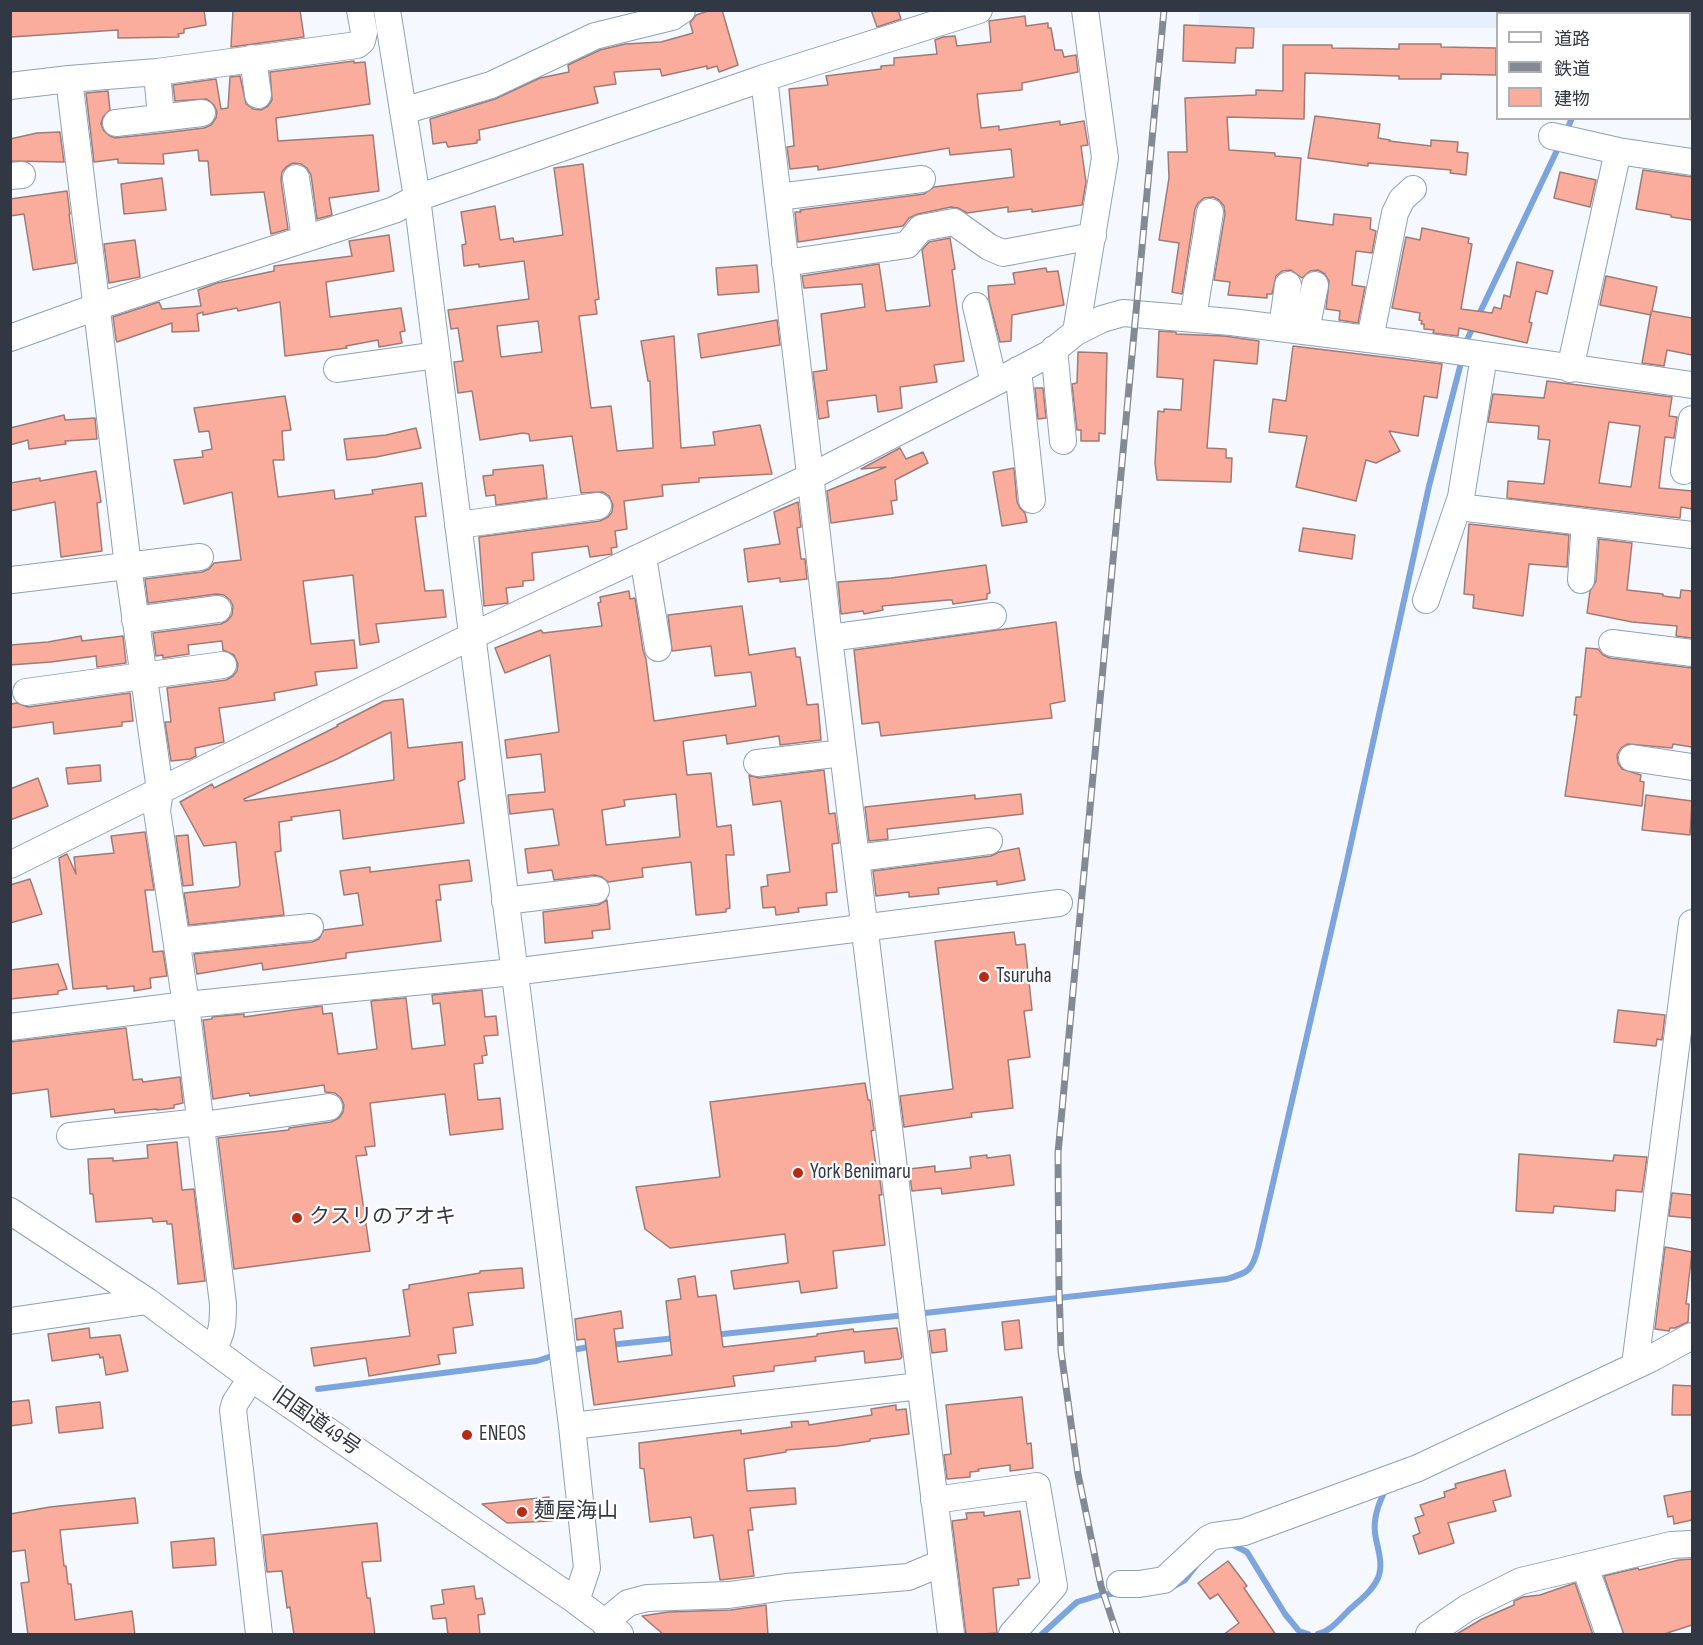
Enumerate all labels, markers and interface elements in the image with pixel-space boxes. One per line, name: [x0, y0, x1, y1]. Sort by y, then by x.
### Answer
legend: [1496, 12, 1691, 120]
text: 道路: [1554, 29, 1590, 50]
text: 鉄道: [1554, 59, 1590, 80]
text: 建物: [1554, 89, 1590, 110]
place label: Tsuruha: [996, 964, 1051, 990]
marker: Tsuruha: [977, 970, 991, 984]
place label: York Benimaru: [810, 1160, 911, 1186]
marker: York Benimaru: [791, 1166, 805, 1180]
place label: クスリのアオキ: [309, 1205, 456, 1231]
marker: クスリのアオキ: [290, 1211, 304, 1225]
street label: 旧国道49号: [267, 1382, 365, 1462]
place label: ENEOS: [479, 1422, 526, 1448]
marker: ENEOS: [460, 1428, 474, 1442]
place label: 麺屋海山: [534, 1499, 618, 1525]
marker: 麺屋海山: [515, 1505, 529, 1519]

